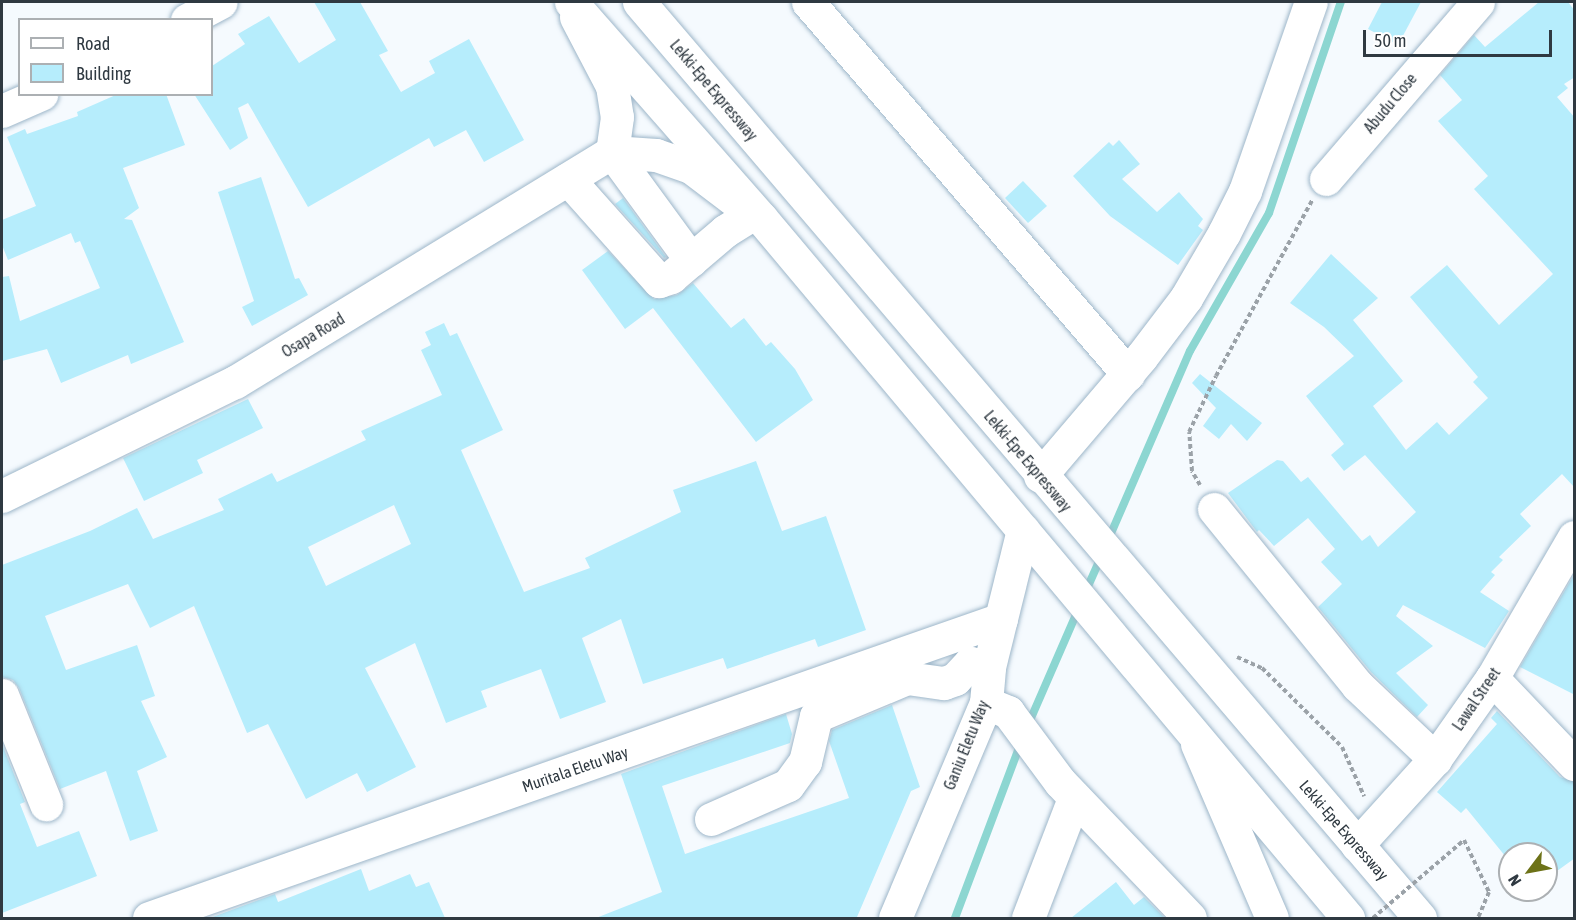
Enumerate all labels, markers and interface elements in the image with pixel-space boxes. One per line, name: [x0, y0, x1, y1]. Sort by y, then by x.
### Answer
legend: [18, 18, 213, 96]
scale bar: [1366, 18, 1555, 56]
text: 50 m: [1374, 30, 1406, 51]
text: Road: [76, 33, 110, 54]
street label: Lekki-Epe Expressway: [666, 36, 762, 144]
text: Building: [76, 63, 131, 84]
street label: Abudu Close: [1359, 69, 1421, 137]
street label: Osapa Road: [278, 309, 348, 361]
street label: Lekki-Epe Expressway: [980, 407, 1076, 515]
street label: Lawal Street: [1448, 664, 1504, 734]
street label: Ganiu Eletu Way: [939, 697, 993, 793]
street label: Muritala Eletu Way: [520, 742, 630, 796]
street label: Lekki-Epe Expressway: [1295, 776, 1393, 884]
north arrow: [1498, 842, 1558, 902]
text: N: [1504, 872, 1525, 889]

